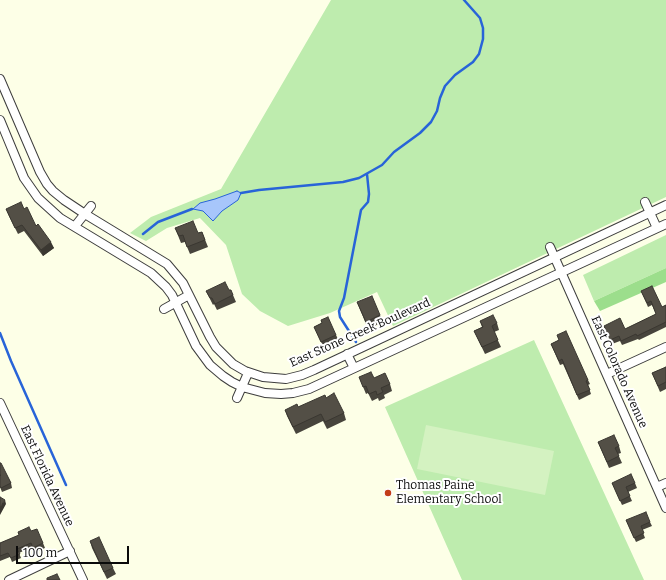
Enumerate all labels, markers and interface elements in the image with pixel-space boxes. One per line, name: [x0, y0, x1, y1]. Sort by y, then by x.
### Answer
street label: East Stone Creek Boulevard: [288, 295, 432, 371]
street label: East Colorado Avenue: [588, 314, 650, 430]
street label: East Florida Avenue: [17, 423, 77, 529]
place label: Thomas Paine Elementary School: [396, 479, 502, 507]
marker: Thomas Paine Elementary School: [383, 488, 393, 498]
scale bar: [18, 538, 131, 564]
text: 100 m: [23, 546, 57, 560]

